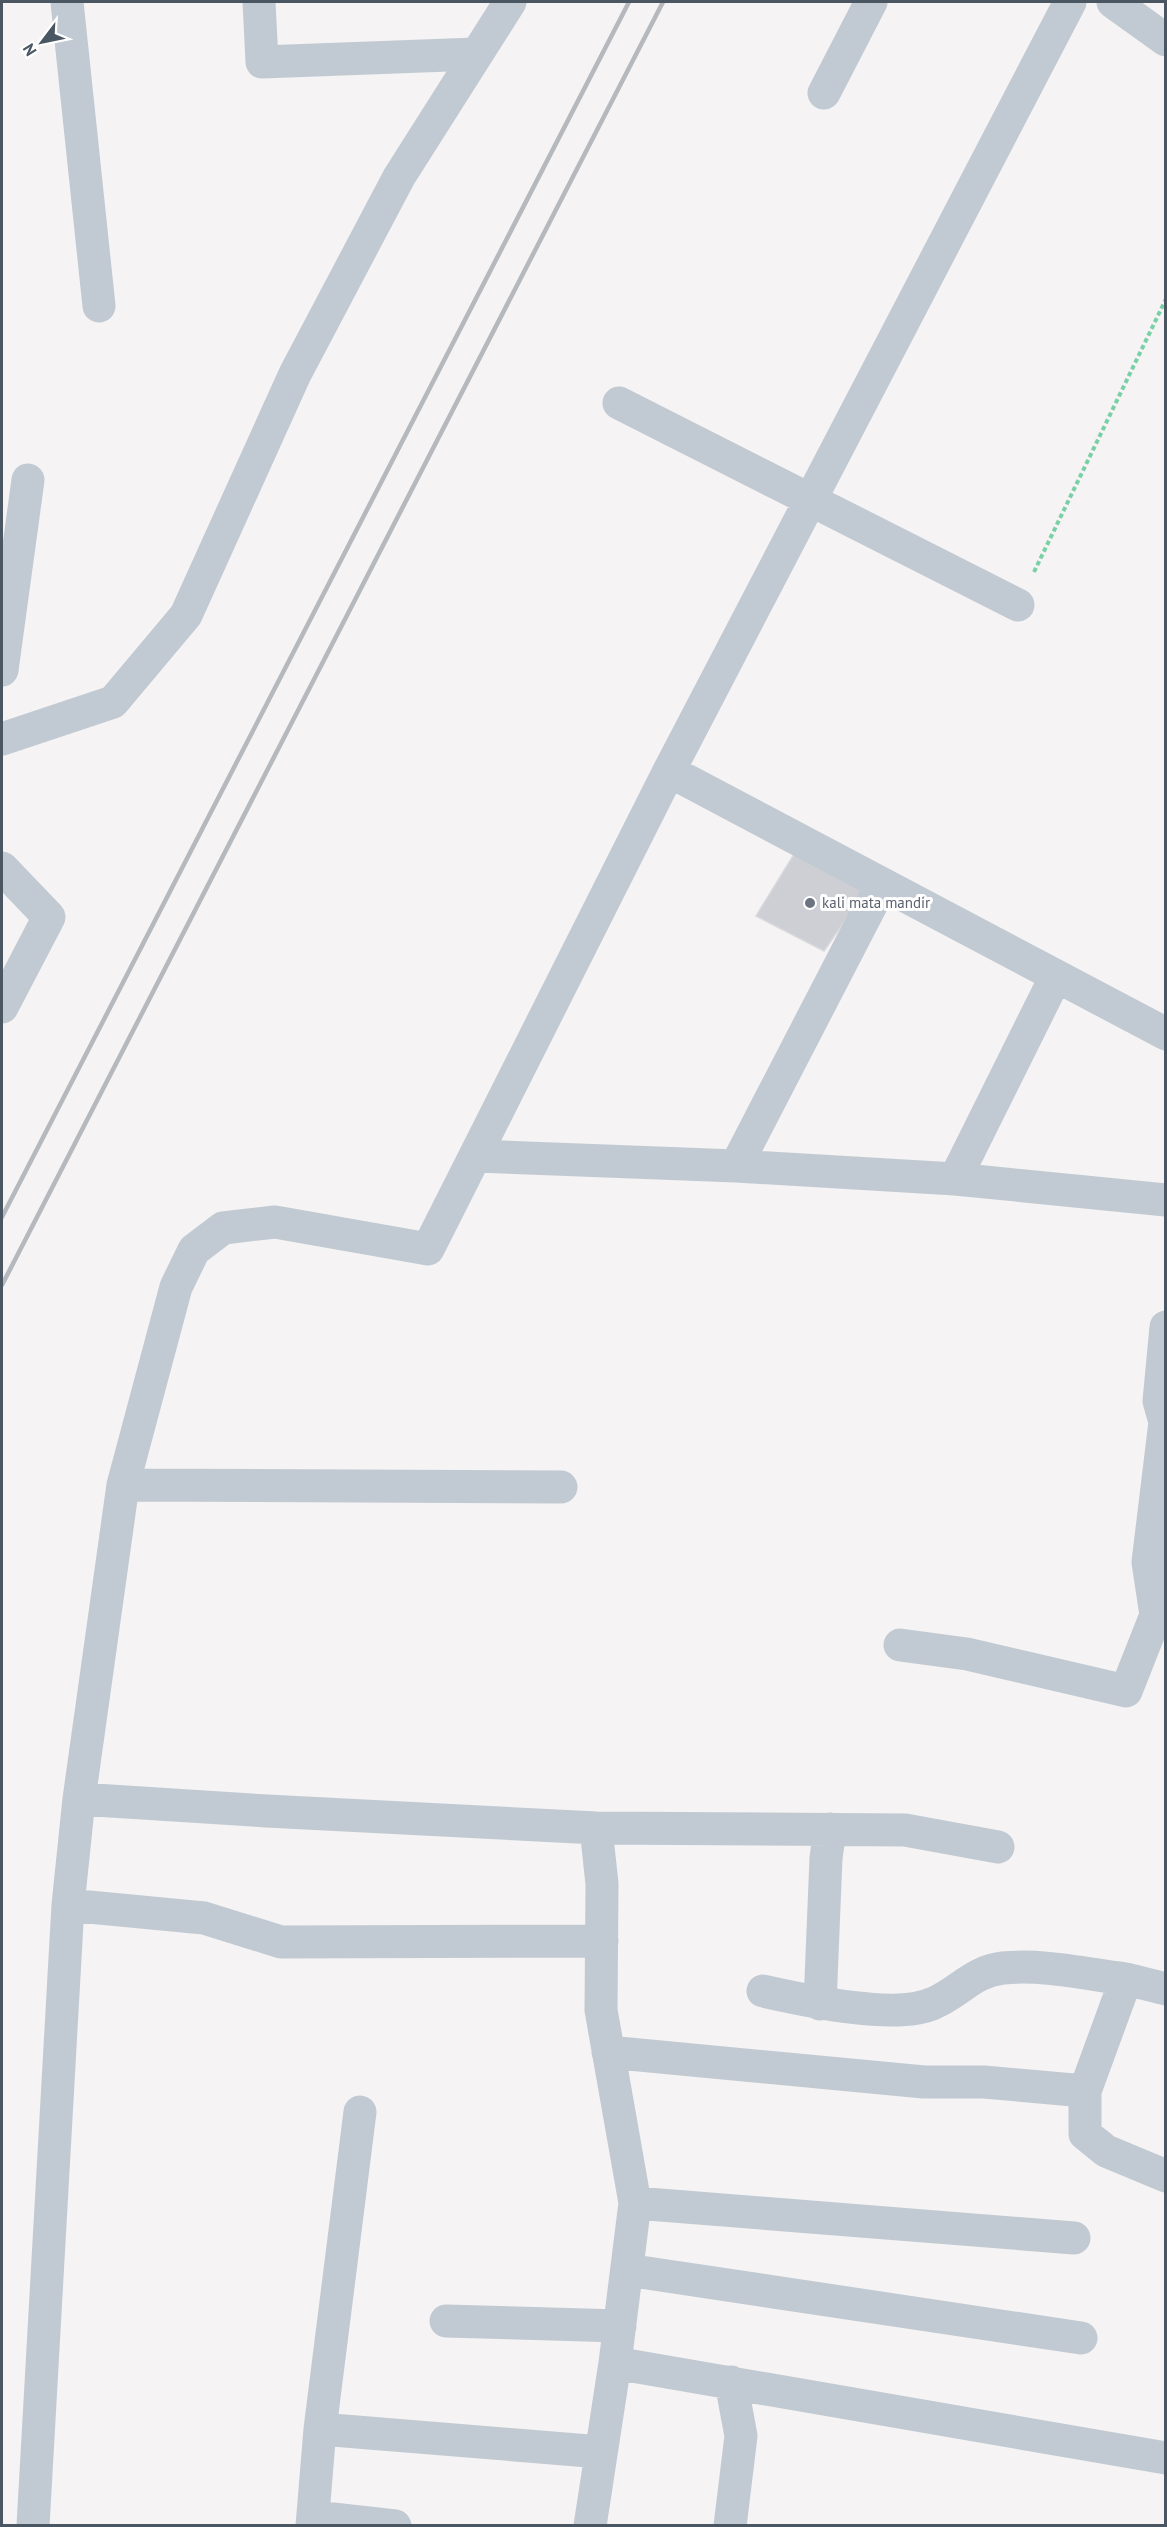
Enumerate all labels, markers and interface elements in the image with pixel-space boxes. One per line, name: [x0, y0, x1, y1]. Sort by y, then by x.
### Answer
north arrow: [12, 12, 72, 72]
text: N: [18, 40, 41, 60]
place label: kali mata mandir: [822, 893, 930, 912]
marker: kali mata mandir: [803, 896, 817, 910]

